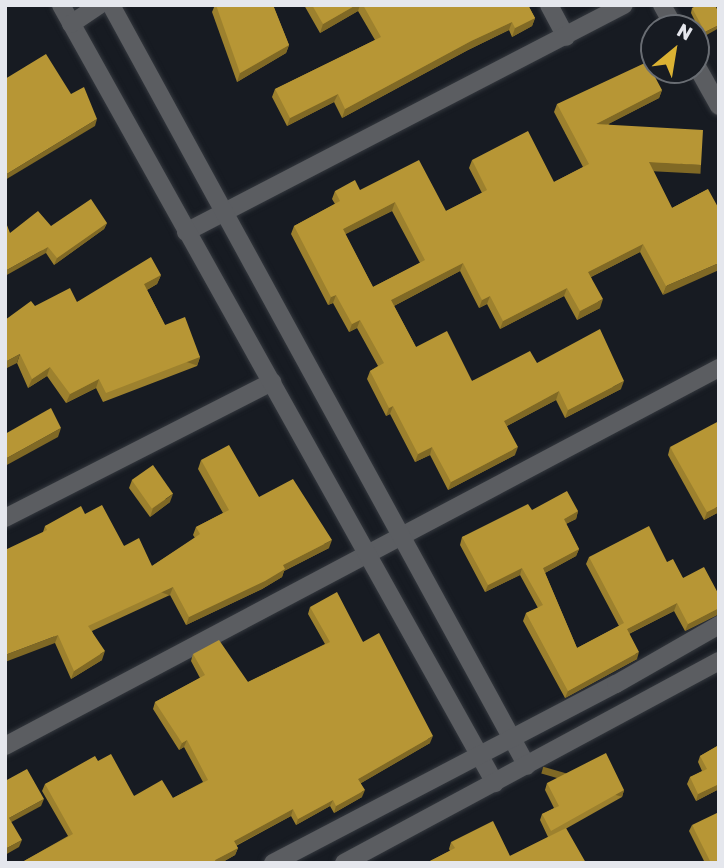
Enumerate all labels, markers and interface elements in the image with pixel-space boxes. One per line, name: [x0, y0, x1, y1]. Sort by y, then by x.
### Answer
north arrow: [640, 14, 710, 84]
text: N: [673, 19, 696, 45]

